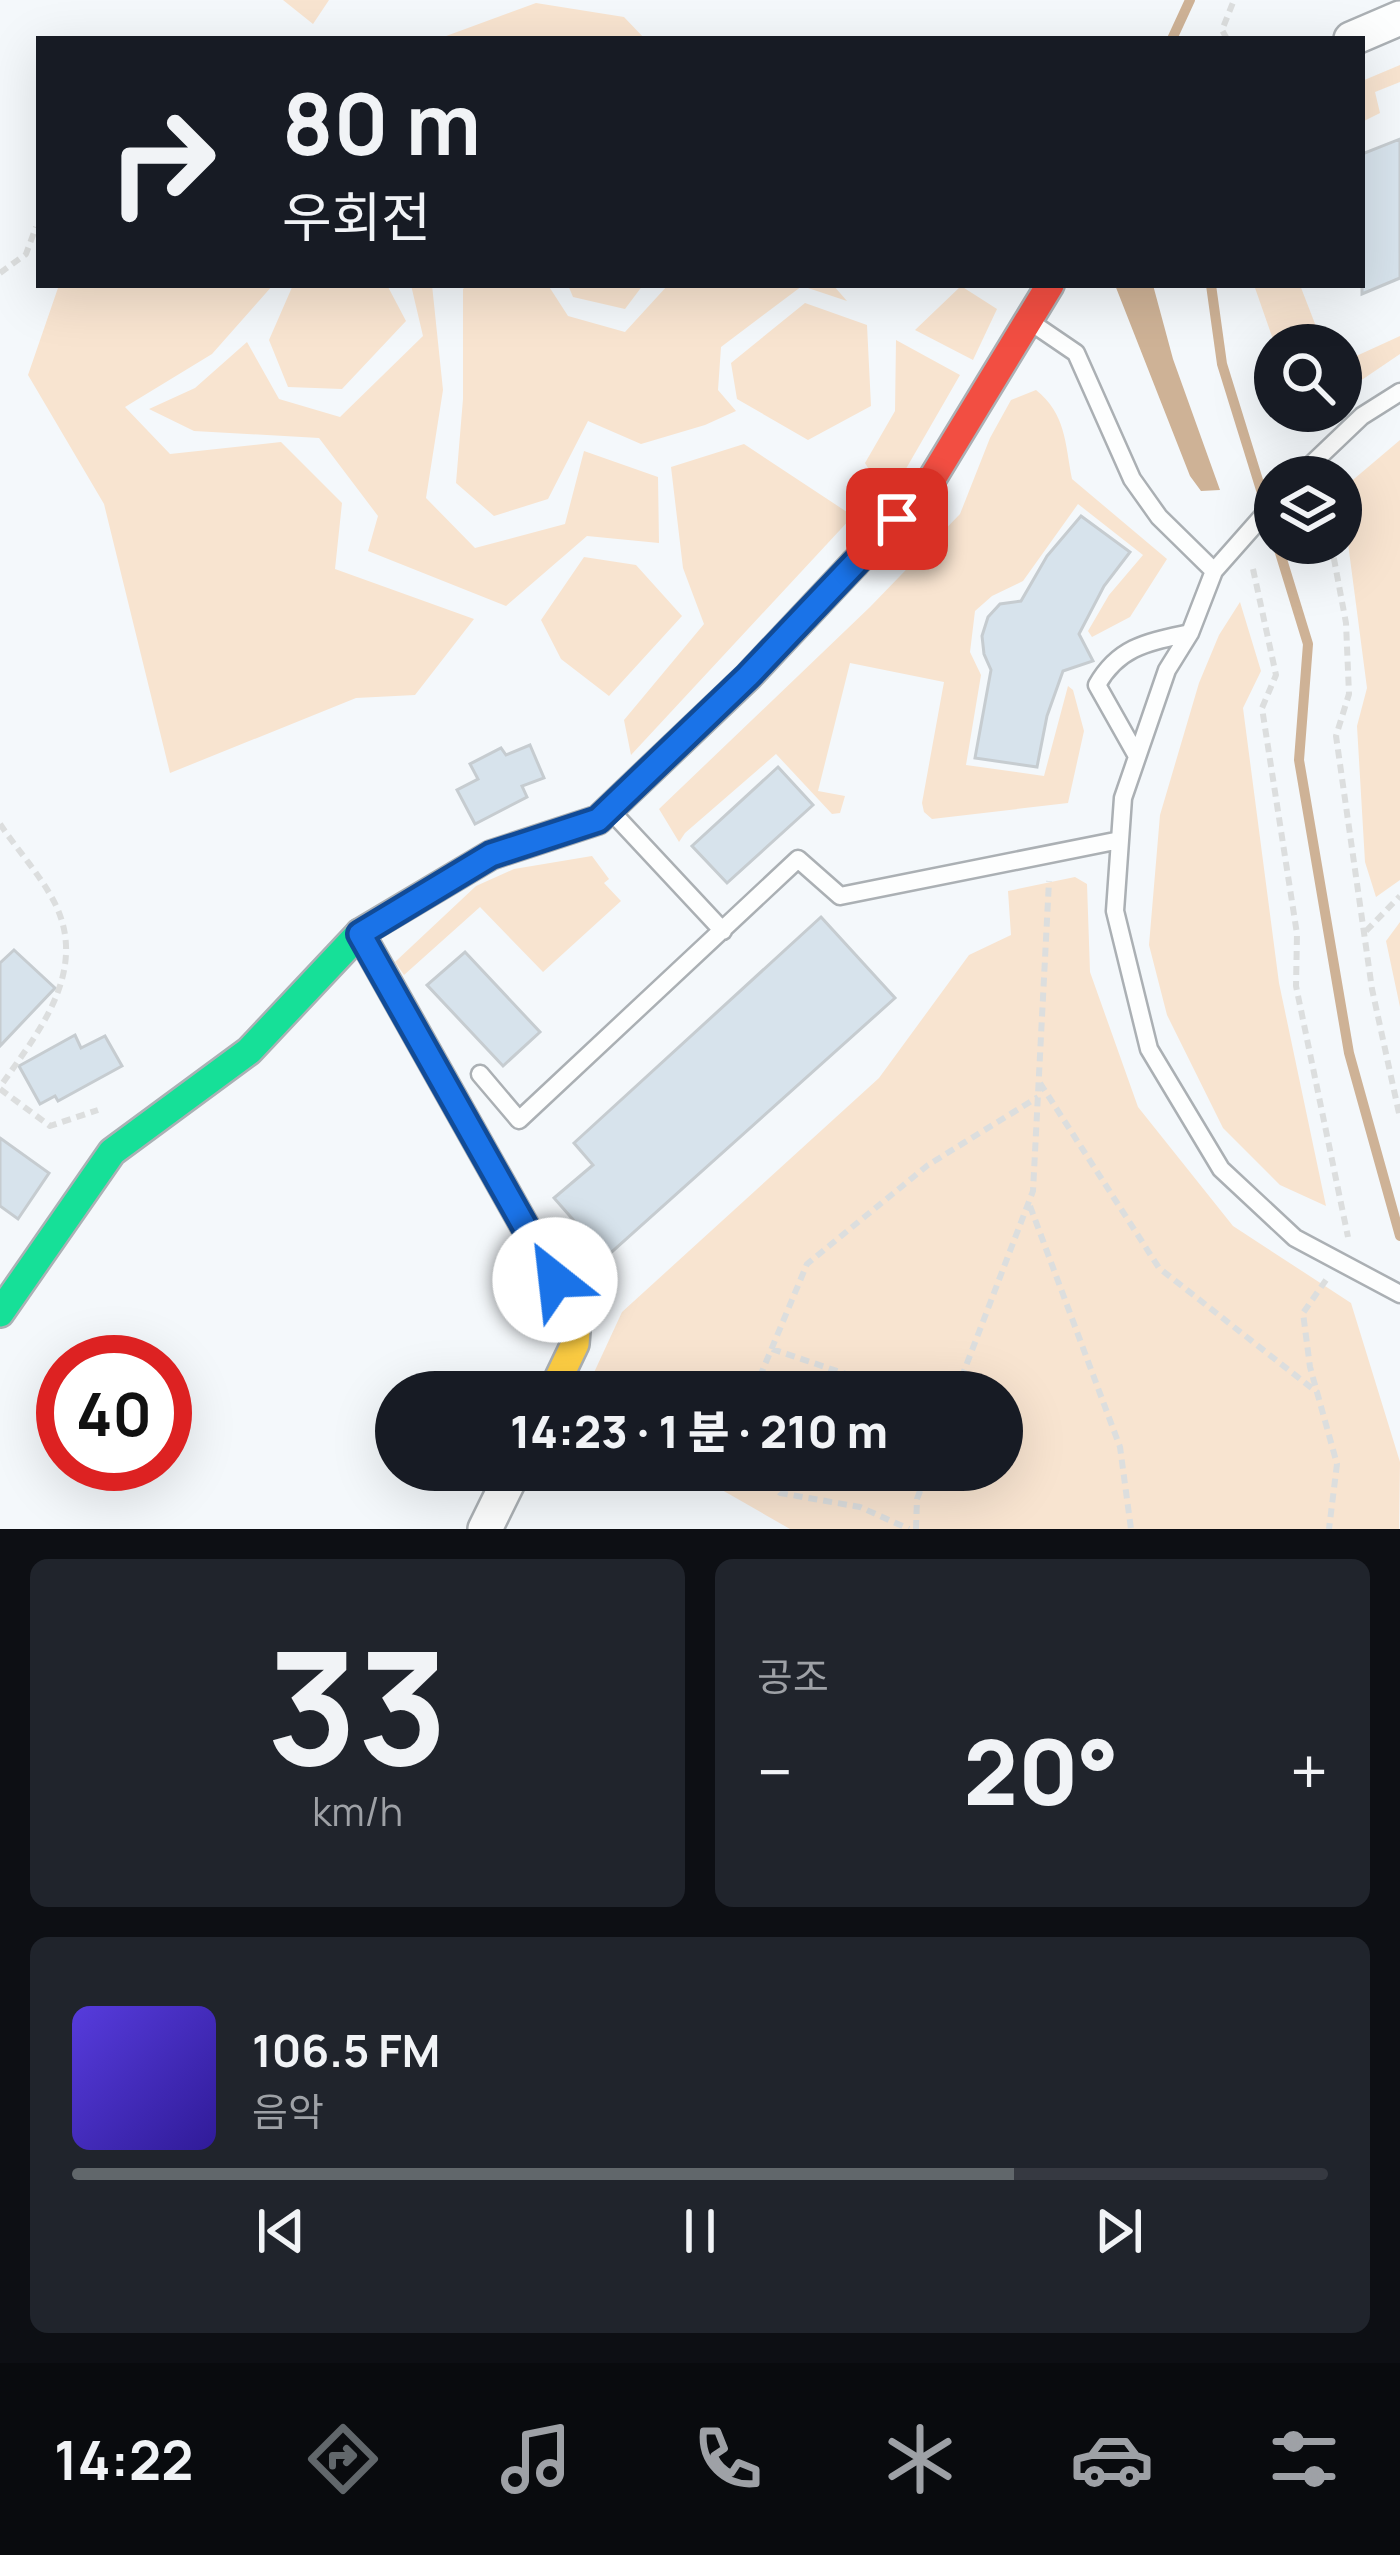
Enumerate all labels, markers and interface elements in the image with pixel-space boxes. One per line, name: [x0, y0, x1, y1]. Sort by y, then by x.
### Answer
text: 80 m: [282, 65, 481, 180]
icon: right: [84, 84, 240, 240]
text: 우회전: [282, 179, 431, 253]
map controls: [1254, 324, 1362, 564]
button: search: [1254, 324, 1362, 432]
button: layers: [1254, 456, 1362, 564]
pin: [846, 468, 948, 570]
icon: arrive: [864, 486, 930, 552]
position arrow: [492, 1217, 618, 1343]
speed limit sign: 40: [36, 1335, 192, 1491]
text: 14:23 · 1 분 · 210 m: [510, 1400, 888, 1462]
text: 33: [267, 1599, 448, 1812]
text: 공조: [757, 1649, 829, 1703]
text: 20°: [964, 1709, 1119, 1832]
text: −: [757, 1726, 793, 1816]
text: +: [1290, 1726, 1328, 1816]
text: km/h: [312, 1784, 403, 1838]
text: 106.5 FM: [252, 2019, 440, 2081]
text: 음악: [252, 2084, 324, 2138]
icon: previous: [248, 2198, 314, 2264]
icon: pause: [667, 2198, 733, 2264]
icon: next: [1086, 2198, 1152, 2264]
icon: directions: [301, 2417, 385, 2501]
icon: music: [494, 2417, 578, 2501]
icon: phone: [686, 2417, 770, 2501]
icon: climate: [878, 2417, 962, 2501]
icon: car: [1070, 2417, 1154, 2501]
icon: filters: [1262, 2417, 1346, 2501]
text: 14:22: [54, 2422, 193, 2496]

